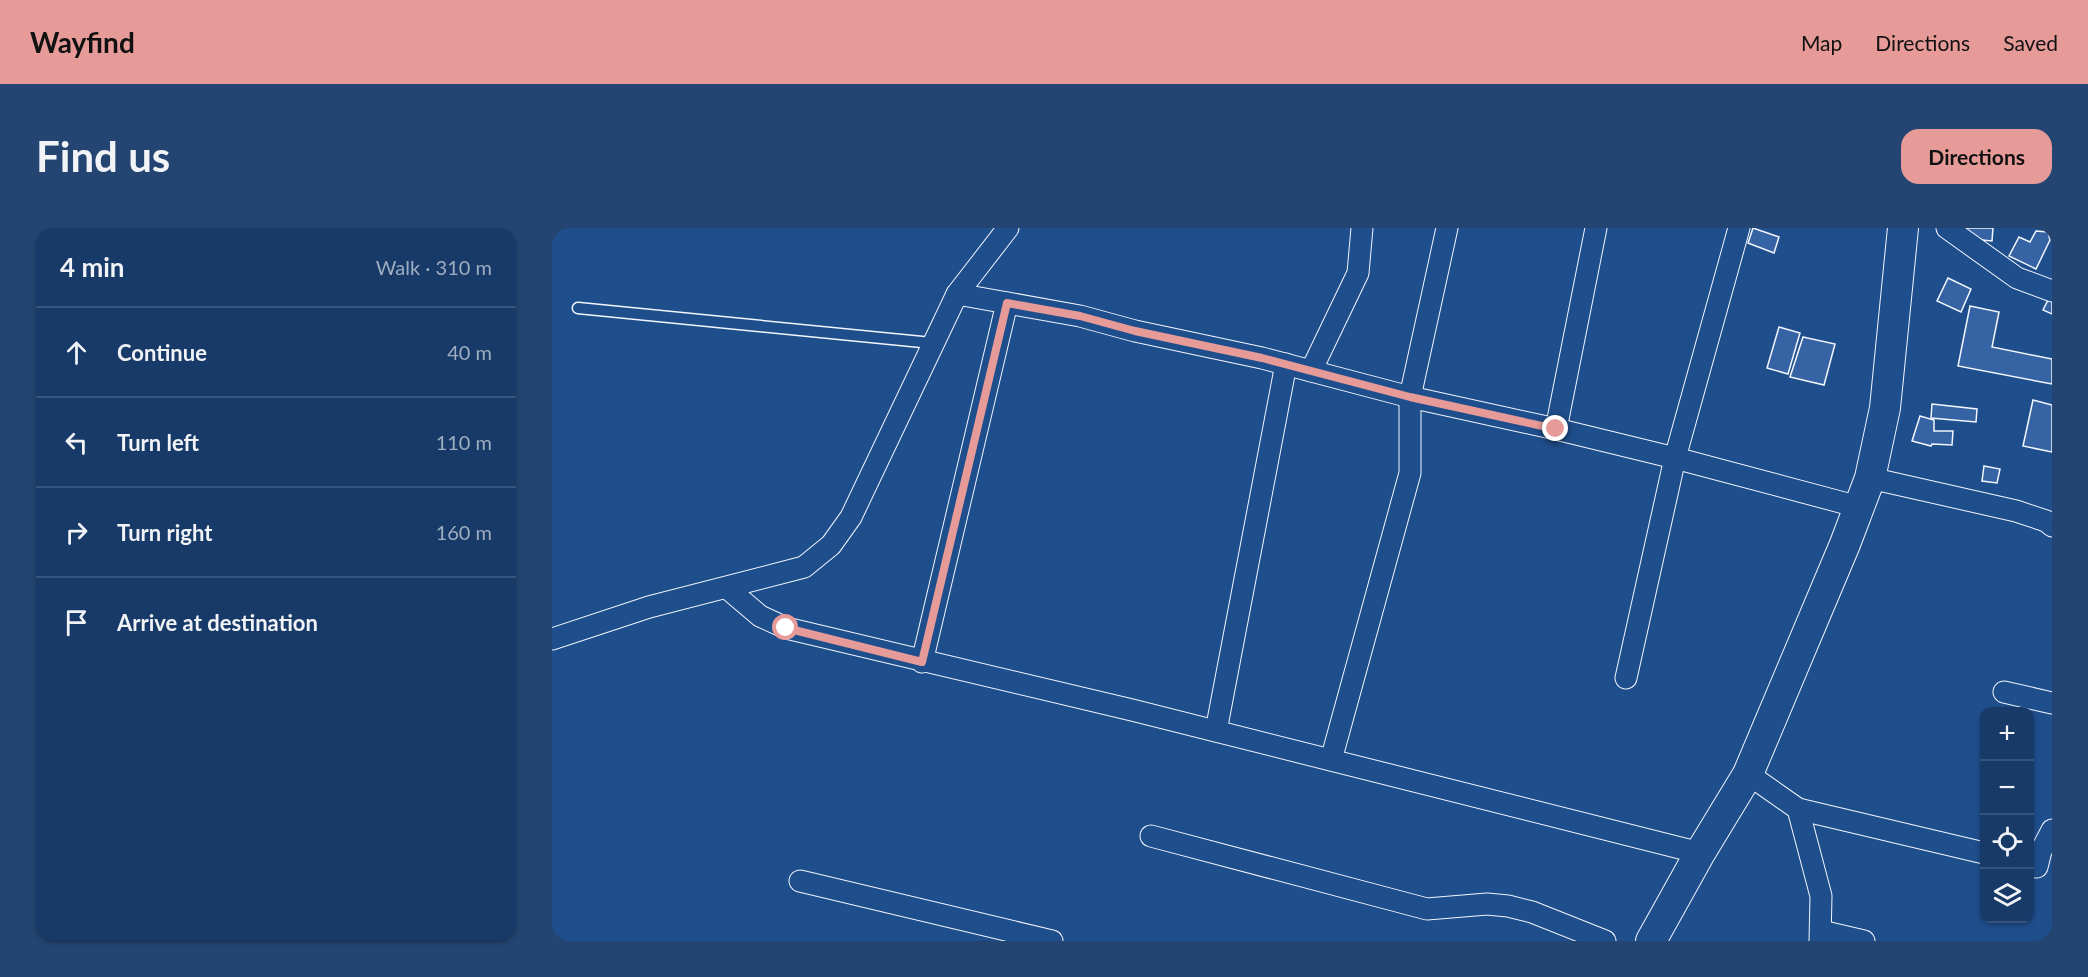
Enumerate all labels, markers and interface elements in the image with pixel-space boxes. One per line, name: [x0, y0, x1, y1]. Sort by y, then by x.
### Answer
text: Wayfind: [30, 25, 135, 59]
text: Map: [1801, 30, 1842, 55]
text: Directions: [1875, 30, 1970, 55]
text: Saved: [2003, 30, 2058, 55]
button: Directions: [1901, 129, 2052, 184]
text: Find us: [36, 131, 170, 181]
text: 4 min: [60, 251, 124, 283]
text: Walk · 310 m: [376, 255, 492, 279]
icon: ahead: [60, 336, 93, 369]
text: Continue: [117, 339, 207, 366]
text: 40 m: [447, 340, 492, 364]
route end: [1542, 415, 1568, 441]
icon: left: [60, 426, 93, 459]
text: Turn left: [117, 429, 199, 456]
text: 110 m: [436, 430, 492, 454]
icon: right: [60, 516, 93, 549]
text: Turn right: [117, 519, 212, 546]
text: 160 m: [436, 520, 492, 544]
icon: arrive: [60, 606, 93, 639]
text: Arrive at destination: [117, 609, 318, 636]
route start: [772, 614, 798, 640]
map controls: [1980, 707, 2034, 923]
button: +: [1980, 707, 2034, 761]
button: −: [1980, 761, 2034, 815]
button: locate: [1980, 815, 2034, 869]
button: layers: [1980, 869, 2034, 923]

